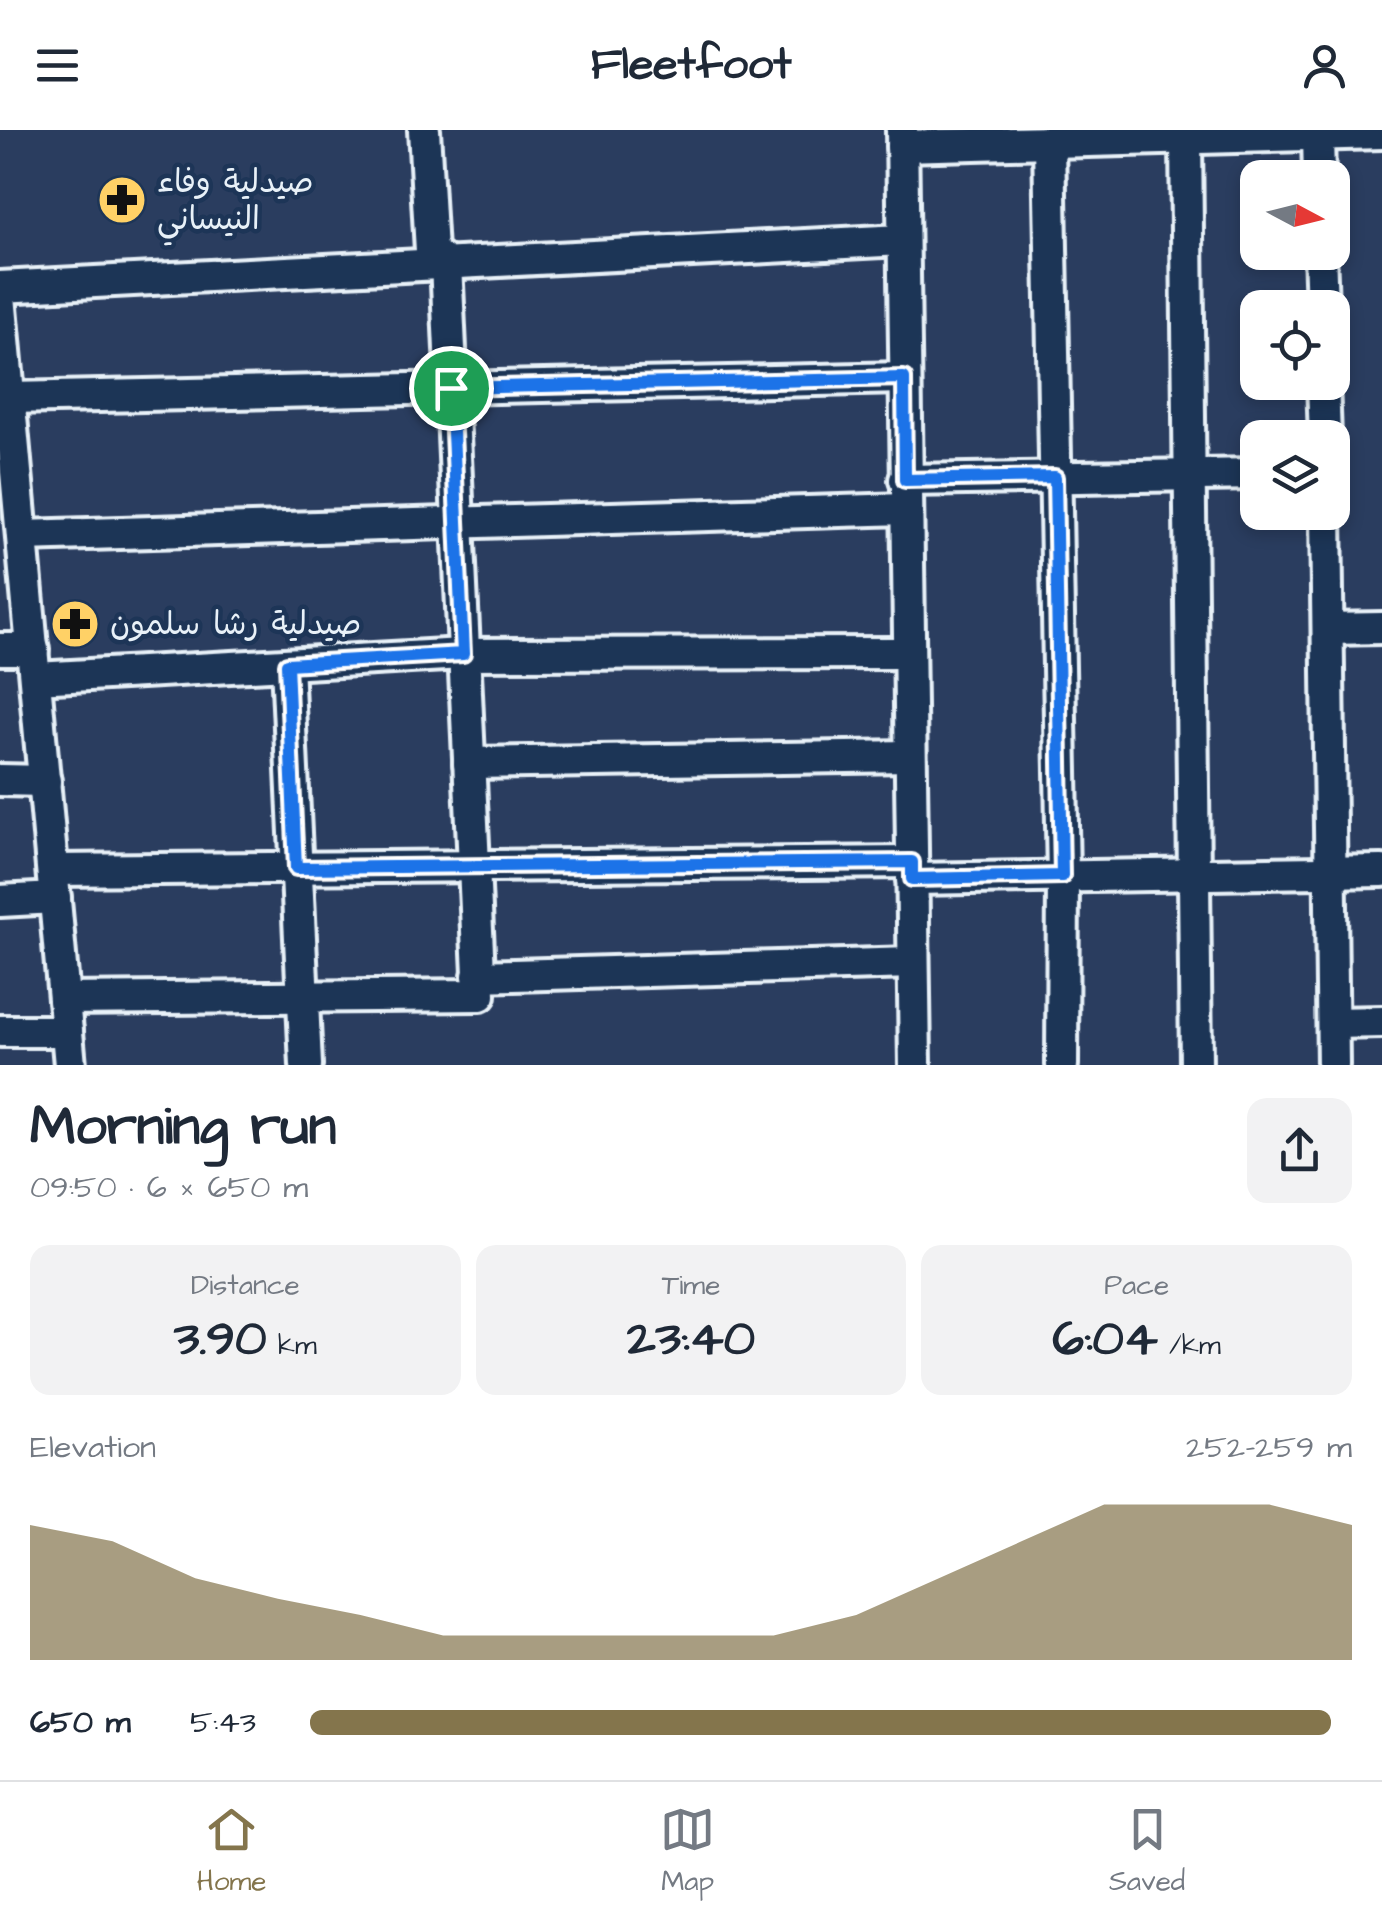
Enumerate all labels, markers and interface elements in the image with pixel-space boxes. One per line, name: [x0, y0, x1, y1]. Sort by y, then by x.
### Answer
text: Fleetfoot: [591, 34, 791, 96]
icon: menu: [30, 38, 85, 93]
icon: person: [1297, 38, 1352, 93]
place label: صيدلية وفاء النيساني: [157, 160, 314, 246]
north arrow: [1240, 160, 1350, 270]
map controls: [1240, 160, 1350, 530]
pharmacy icon: صيدلية وفاء النيساني: [96, 174, 148, 226]
button: locate: [1240, 290, 1350, 400]
pin: [409, 346, 494, 431]
icon: arrive: [424, 361, 479, 416]
button: layers: [1240, 420, 1350, 530]
pharmacy icon: صيدلية رشا سلمون: [49, 598, 101, 650]
place label: صيدلية رشا سلمون: [110, 602, 361, 647]
text: Morning run: [30, 1089, 336, 1165]
button: share: [1247, 1098, 1352, 1203]
text: 09:50 · 6 × 650 m: [30, 1165, 308, 1210]
text: Distance: [191, 1266, 300, 1305]
text: Time: [662, 1266, 720, 1305]
text: Pace: [1104, 1266, 1169, 1305]
text: 3.90: [174, 1305, 266, 1374]
text: 23:40: [627, 1305, 755, 1374]
text: 6:04: [1053, 1305, 1158, 1374]
text: km: [266, 1326, 317, 1365]
text: /km: [1158, 1326, 1221, 1365]
text: Elevation: [30, 1425, 156, 1470]
text: 252–259 m: [1186, 1425, 1352, 1470]
text: 650 m: [30, 1700, 131, 1745]
text: 5:43: [190, 1700, 256, 1745]
tab: Home: [197, 1802, 267, 1901]
tab: Map: [660, 1802, 715, 1901]
tab: Saved: [1109, 1802, 1185, 1901]

